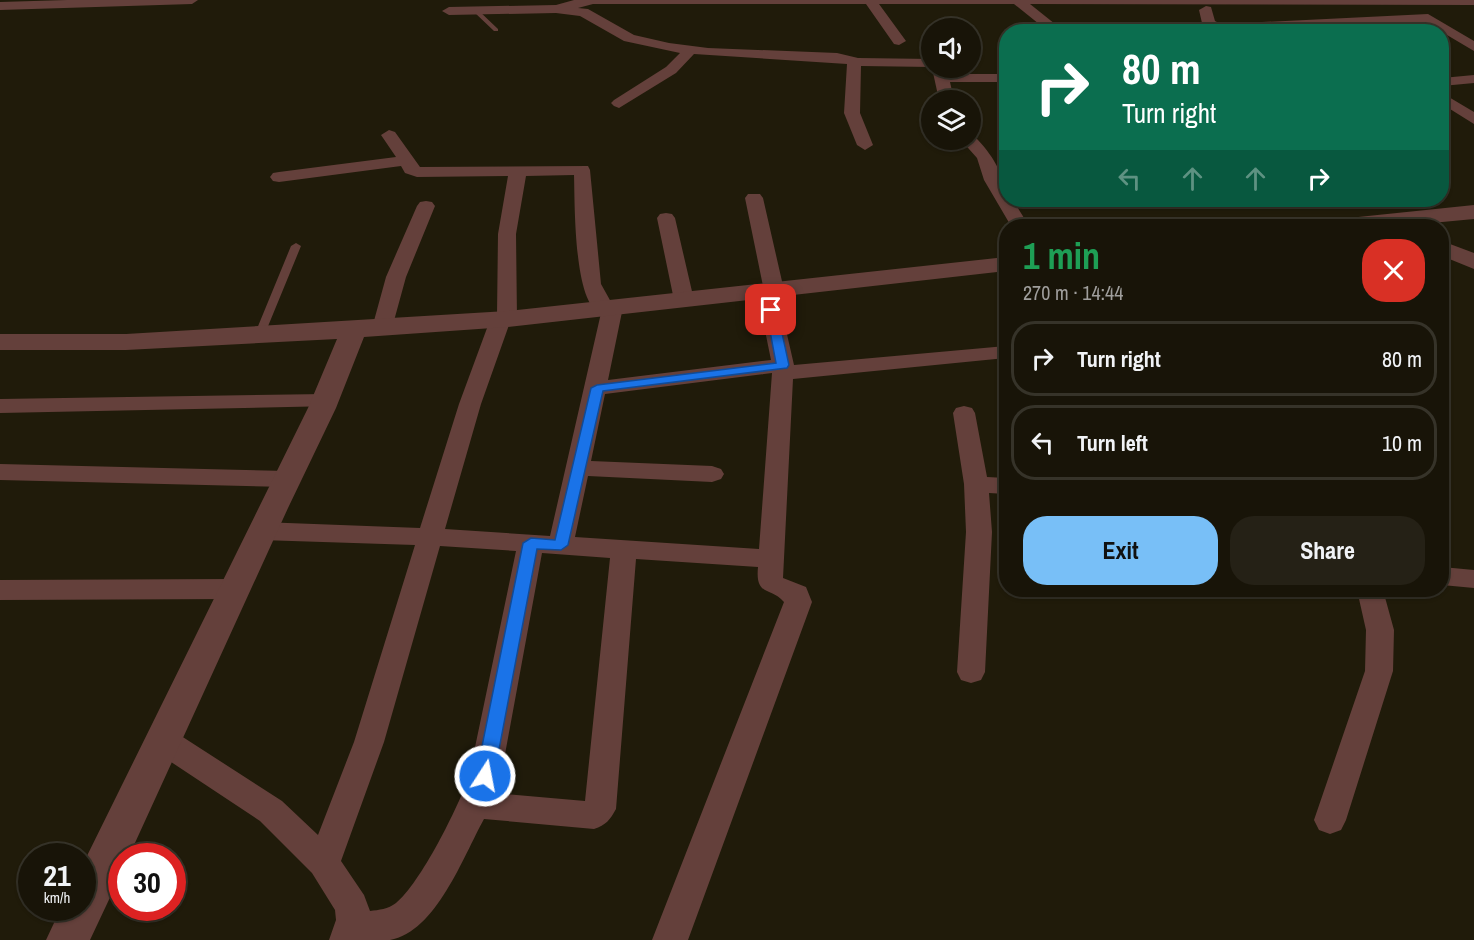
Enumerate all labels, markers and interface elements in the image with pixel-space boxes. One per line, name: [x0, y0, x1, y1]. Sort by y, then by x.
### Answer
map controls: [921, 18, 981, 150]
button: sound: [921, 18, 981, 78]
text: 80 m: [1122, 41, 1201, 97]
icon: right: [1023, 48, 1101, 126]
button: layers: [921, 90, 981, 150]
text: Turn right: [1122, 95, 1216, 131]
icon: left: [1113, 162, 1146, 195]
icon: ahead: [1176, 162, 1209, 195]
icon: ahead: [1239, 162, 1272, 195]
icon: right: [1302, 162, 1335, 195]
text: 1 min: [1023, 232, 1100, 280]
button: close: [1362, 239, 1425, 302]
text: 270 m · 14:44: [1023, 279, 1123, 306]
pin: [745, 284, 796, 335]
icon: arrive: [754, 293, 787, 326]
icon: right: [1026, 342, 1059, 375]
text: Turn right: [1077, 344, 1161, 374]
text: 80 m: [1382, 344, 1422, 374]
icon: left: [1026, 426, 1059, 459]
text: Turn left: [1077, 428, 1148, 458]
text: 10 m: [1382, 428, 1422, 458]
button: Exit: [1023, 516, 1218, 585]
button: Share: [1230, 516, 1425, 585]
position arrow: [453, 744, 517, 808]
speed limit sign: 30: [108, 843, 186, 921]
text: 21: [43, 855, 71, 895]
text: km/h: [44, 887, 70, 908]

